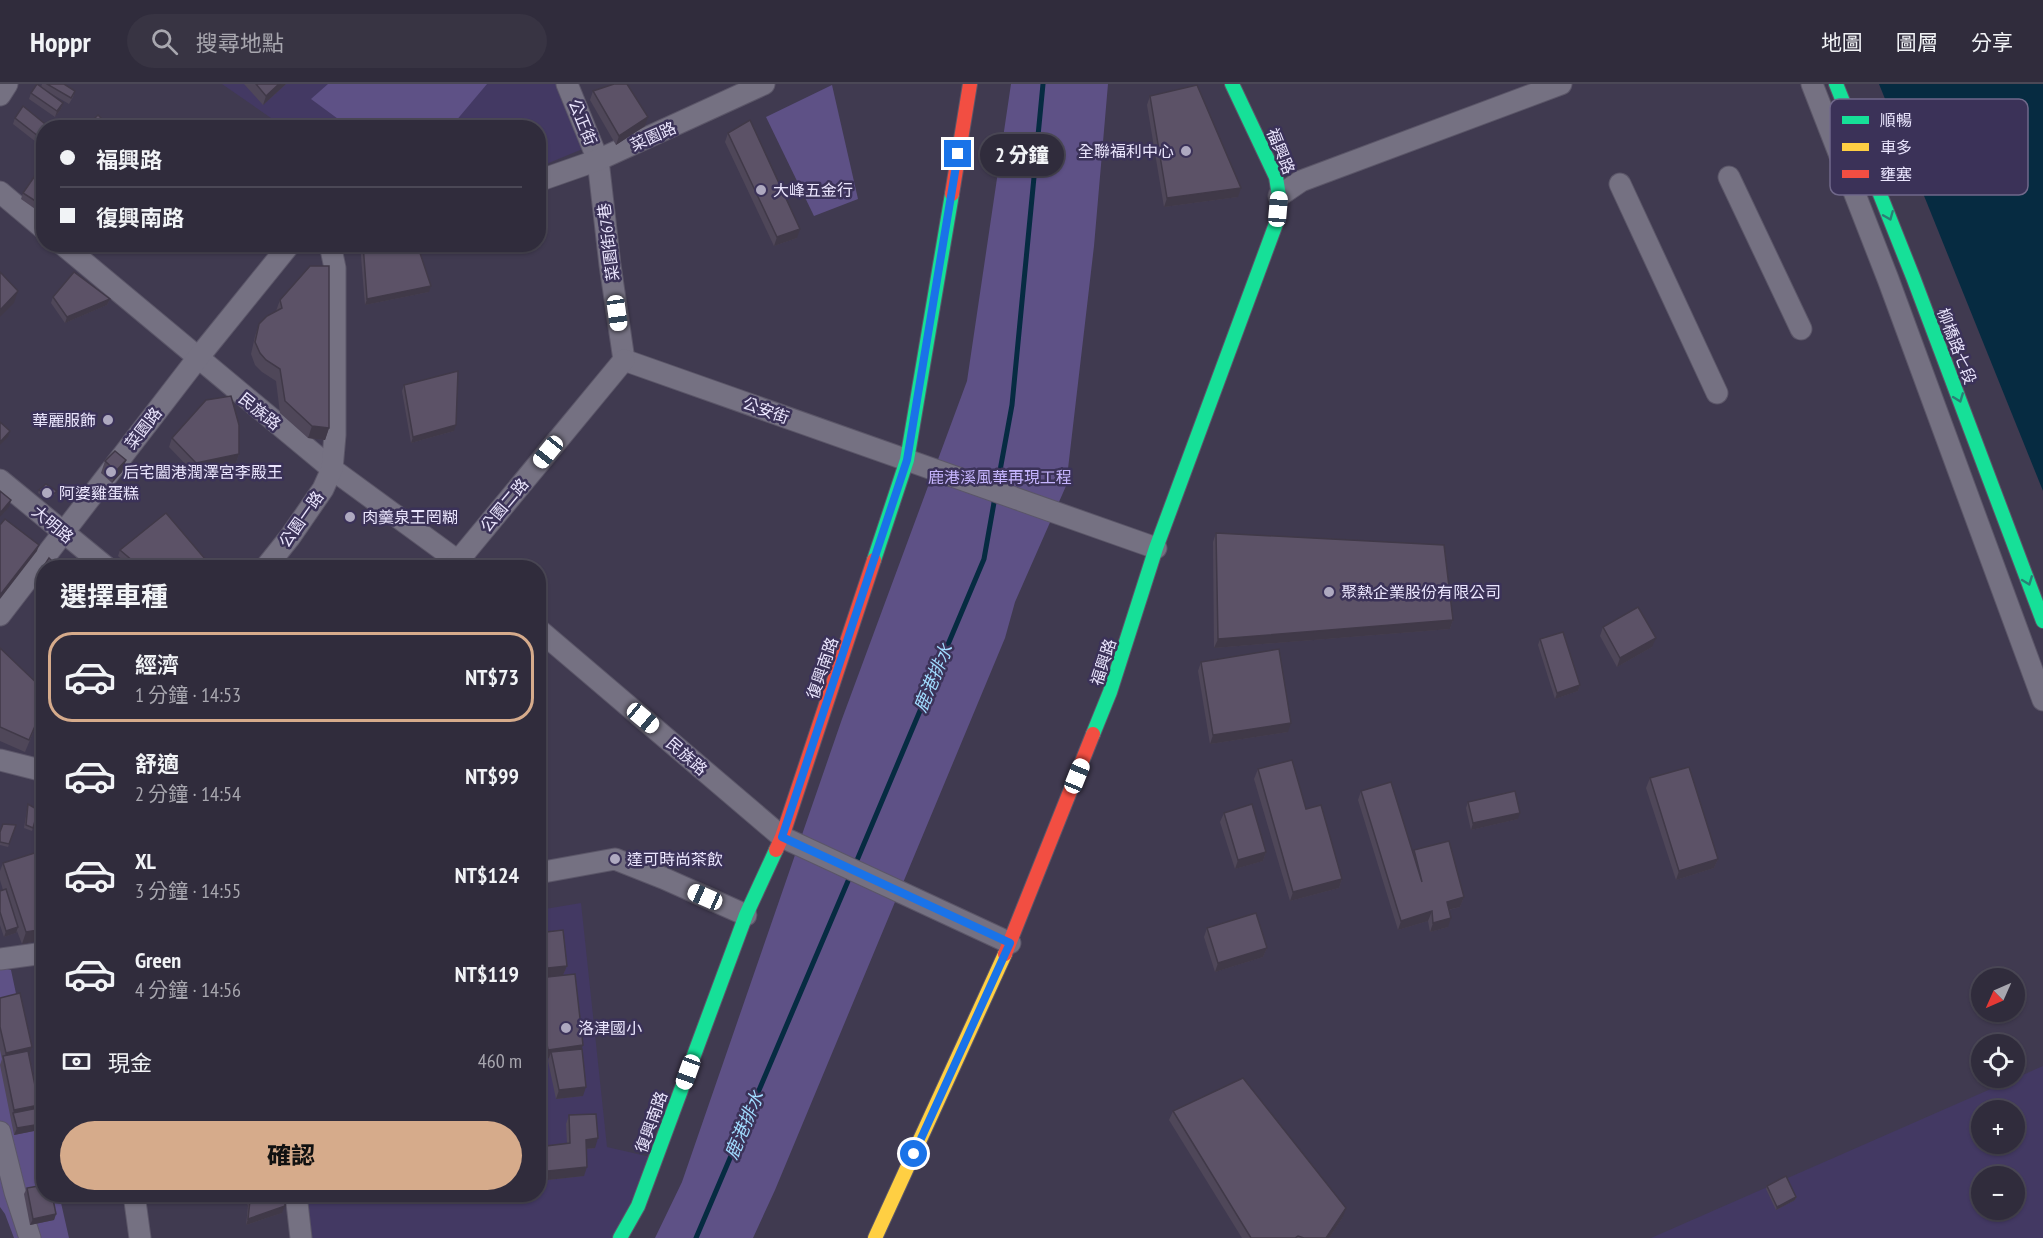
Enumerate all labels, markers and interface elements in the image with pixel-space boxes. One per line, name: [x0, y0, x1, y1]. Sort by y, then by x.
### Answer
search box: [127, 14, 547, 68]
text: Hoppr: [30, 23, 91, 60]
icon: search: [148, 25, 181, 58]
text: 搜尋地點: [196, 29, 284, 57]
text: 地圖: [1821, 29, 1863, 56]
text: 圖層: [1896, 29, 1938, 56]
text: 分享: [1971, 29, 2013, 56]
street label: 公正街: [565, 96, 601, 148]
legend: [1830, 99, 2028, 195]
text: 順暢: [1880, 110, 1912, 130]
street label: 菜園路: [627, 117, 679, 155]
street label: 福興路: [1263, 125, 1299, 177]
callout: 2 分鐘: [979, 133, 1063, 175]
text: 車多: [1880, 137, 1912, 157]
route end: [944, 140, 971, 167]
place label: 全聯福利中心: [1078, 141, 1174, 161]
text: 2 分鐘: [995, 142, 1049, 168]
marker: 全聯福利中心: [1179, 144, 1193, 158]
text: 福興路: [96, 146, 162, 174]
text: 壅塞: [1880, 164, 1912, 184]
place label: 大峰五金行: [773, 180, 853, 200]
marker: 大峰五金行: [754, 183, 768, 197]
car: [1267, 190, 1289, 228]
street label: 菜園街67巷: [593, 202, 623, 282]
text: 復興南路: [96, 204, 184, 232]
one-way arrow: [1882, 210, 1894, 221]
car: [606, 294, 628, 332]
street label: 柳橋路七段: [1933, 305, 1981, 387]
street label: 民族路: [235, 388, 285, 434]
street label: 公安街: [740, 392, 792, 428]
one-way arrow: [1952, 392, 1964, 403]
street label: 菜園路: [120, 403, 166, 453]
place label: 華麗服飾: [32, 410, 96, 430]
marker: 華麗服飾: [101, 413, 115, 427]
car: [530, 432, 566, 472]
place label: 后宅闔港潤澤宮李殿王: [123, 462, 283, 482]
marker: 后宅闔港潤澤宮李殿王: [104, 465, 118, 479]
park label: 鹿港溪風華再現工程: [928, 467, 1072, 487]
street label: 公園二路: [476, 474, 532, 536]
place label: 阿婆雞蛋糕: [59, 483, 139, 503]
marker: 阿婆雞蛋糕: [40, 486, 54, 500]
street label: 公園一路: [274, 487, 328, 551]
street label: 大明路: [28, 501, 78, 547]
place label: 肉羹泉王罔糊: [362, 507, 458, 527]
marker: 肉羹泉王罔糊: [343, 510, 357, 524]
one-way arrow: [2021, 575, 2033, 586]
text: 選擇車種: [60, 579, 168, 613]
place label: 聚熱企業股份有限公司: [1341, 582, 1501, 602]
marker: 聚熱企業股份有限公司: [1322, 585, 1336, 599]
street label: 復興南路: [802, 634, 842, 702]
street label: 福興路: [1086, 636, 1120, 688]
water label: 鹿港排水: [908, 639, 958, 716]
icon: car: [63, 650, 117, 704]
text: 經濟: [135, 651, 179, 679]
text: NT$73: [465, 663, 519, 691]
text: 1 分鐘 · 14:53: [135, 682, 241, 708]
car: [623, 700, 663, 736]
street label: 民族路: [662, 733, 712, 779]
icon: car: [63, 749, 117, 803]
text: 舒適: [135, 750, 179, 778]
car: [1062, 756, 1092, 796]
text: NT$99: [465, 762, 519, 790]
text: 2 分鐘 · 14:54: [135, 781, 241, 807]
text: XL: [135, 847, 156, 875]
icon: car: [63, 848, 117, 902]
place label: 達可時尚茶飲: [627, 849, 723, 869]
marker: 達可時尚茶飲: [608, 852, 622, 866]
text: NT$124: [455, 861, 519, 889]
text: 3 分鐘 · 14:55: [135, 878, 241, 904]
car: [685, 881, 725, 913]
text: Green: [135, 946, 181, 974]
icon: car: [63, 947, 117, 1001]
text: NT$119: [455, 960, 519, 988]
north arrow: [1971, 968, 2025, 1022]
map controls: [1971, 968, 2025, 1220]
text: 4 分鐘 · 14:56: [135, 977, 241, 1003]
place label: 洛津國小: [578, 1018, 642, 1038]
marker: 洛津國小: [559, 1021, 573, 1035]
button: locate: [1971, 1034, 2025, 1088]
icon: cash: [60, 1045, 93, 1078]
text: 460 m: [478, 1048, 522, 1074]
text: 現金: [108, 1049, 152, 1077]
car: [673, 1052, 703, 1092]
water label: 鹿港排水: [719, 1086, 769, 1163]
street label: 復興南路: [631, 1089, 671, 1155]
button: +: [1971, 1100, 2025, 1154]
button: 確認: [60, 1121, 522, 1190]
route start: [900, 1140, 927, 1167]
button: −: [1971, 1166, 2025, 1220]

